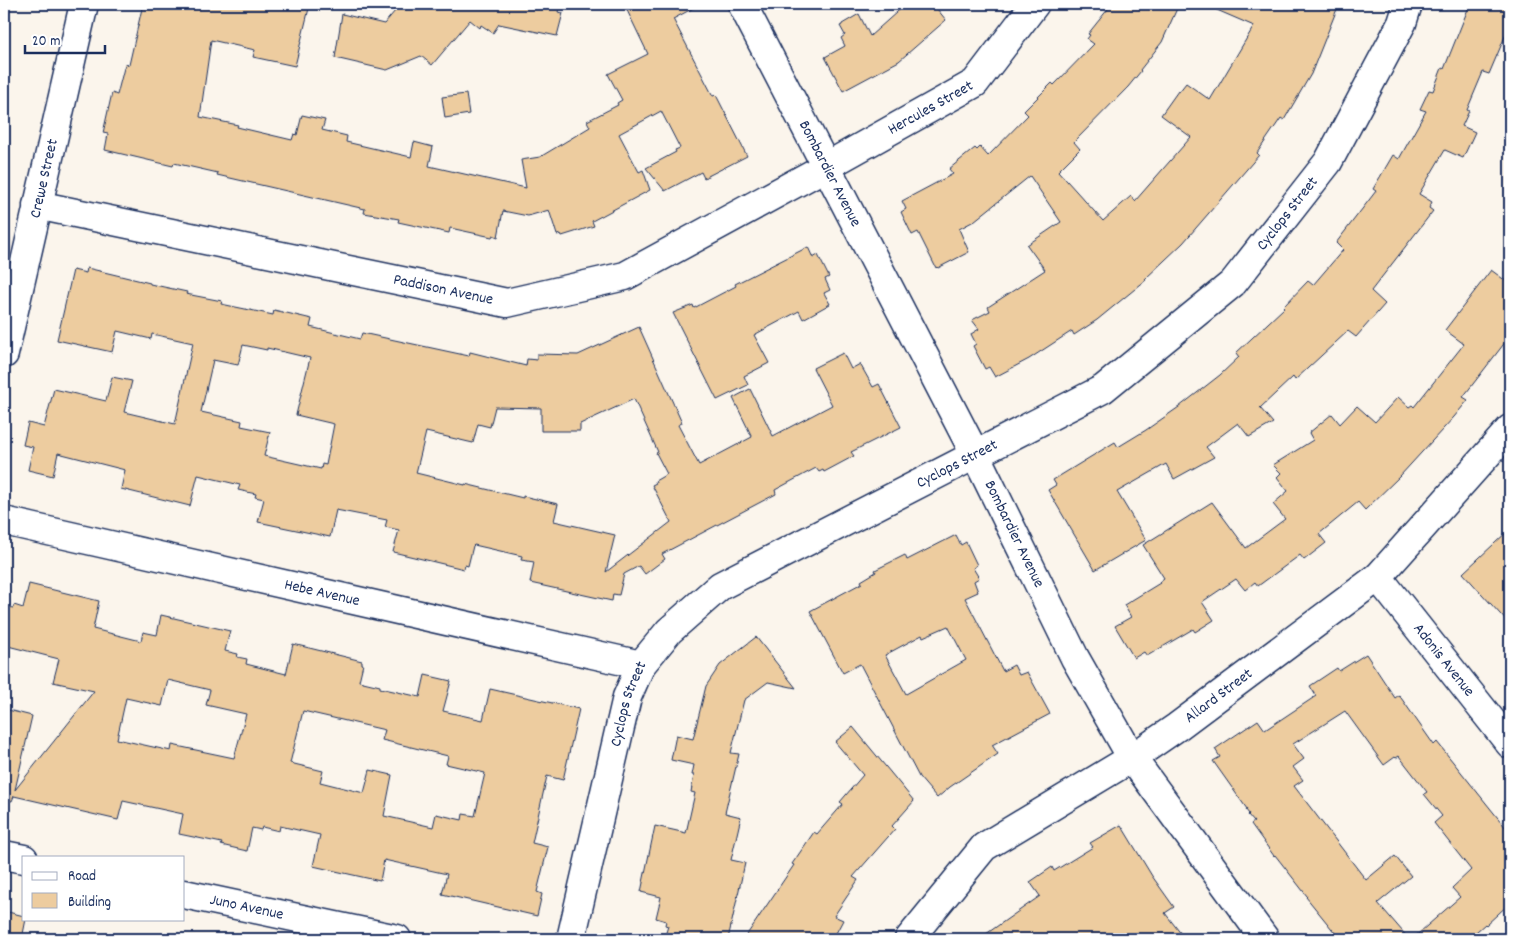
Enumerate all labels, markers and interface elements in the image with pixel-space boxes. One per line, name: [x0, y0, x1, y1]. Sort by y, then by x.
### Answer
scale bar: [25, 22, 105, 54]
text: 20 m: [32, 31, 60, 53]
street label: Hercules Street: [884, 75, 978, 141]
street label: Bombardier Avenue: [793, 116, 867, 231]
street label: Crewe Street: [24, 136, 64, 220]
street label: Cyclops Street: [1251, 172, 1324, 256]
street label: Paddison Avenue: [391, 268, 495, 311]
street label: Cyclops Street: [912, 434, 1002, 495]
street label: Bombardier Avenue: [978, 477, 1050, 592]
street label: Hebe Avenue: [282, 573, 362, 613]
street label: Adonis Avenue: [1407, 619, 1480, 702]
street label: Cyclops Street: [604, 658, 653, 749]
street label: Allard Street: [1180, 663, 1258, 729]
legend: [22, 856, 185, 920]
text: Road: [68, 866, 96, 888]
street label: Juno Avenue: [208, 888, 286, 926]
text: Building: [68, 892, 111, 914]

